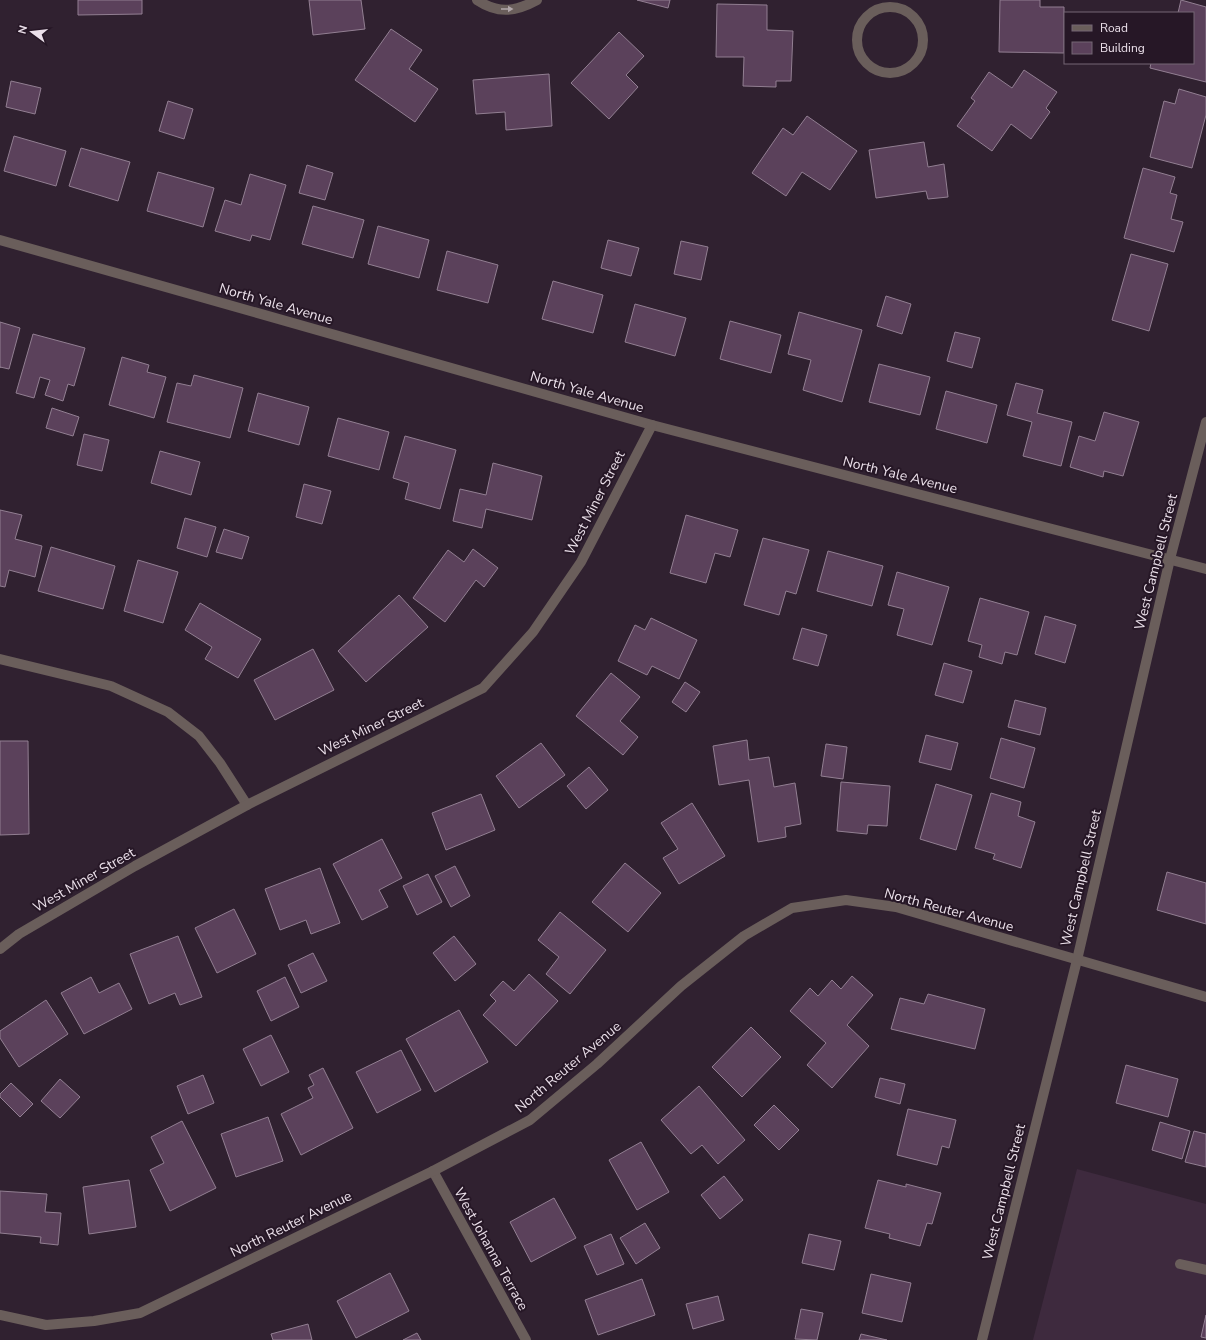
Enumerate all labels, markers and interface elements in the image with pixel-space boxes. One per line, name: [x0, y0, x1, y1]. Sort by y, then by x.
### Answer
one-way arrow: [501, 6, 514, 12]
north arrow: [12, 12, 52, 52]
legend: [1064, 12, 1194, 64]
text: Road: [1100, 20, 1128, 36]
text: N: [15, 24, 31, 35]
text: Building: [1100, 40, 1145, 56]
street label: North Yale Avenue: [217, 279, 335, 329]
street label: North Yale Avenue: [528, 367, 646, 417]
street label: West Miner Street: [561, 448, 630, 558]
street label: North Yale Avenue: [841, 452, 959, 498]
street label: West Campbell Street: [1130, 492, 1182, 632]
street label: West Miner Street: [315, 693, 427, 761]
street label: West Campbell Street: [1056, 808, 1106, 948]
street label: West Miner Street: [30, 843, 138, 917]
street label: North Reuter Avenue: [882, 884, 1016, 936]
street label: North Reuter Avenue: [511, 1017, 625, 1117]
street label: West Campbell Street: [978, 1122, 1030, 1262]
street label: West Johanna Terrace: [449, 1184, 533, 1314]
street label: North Reuter Avenue: [227, 1186, 355, 1262]

